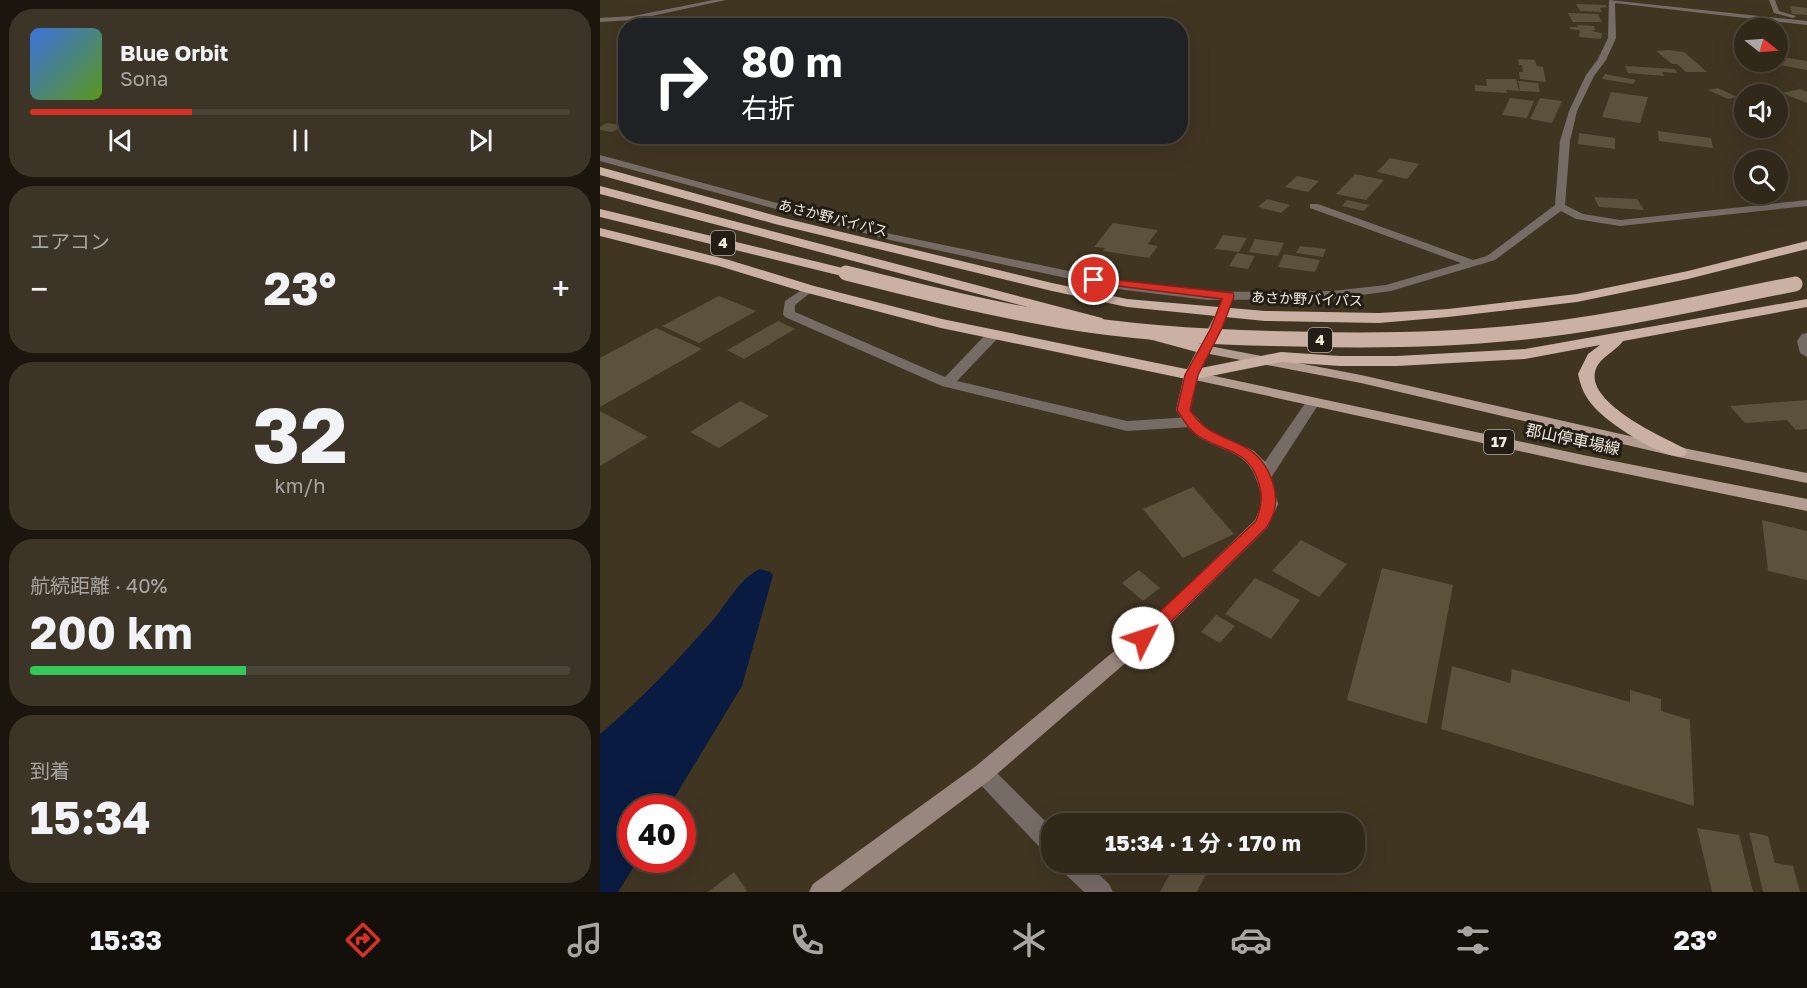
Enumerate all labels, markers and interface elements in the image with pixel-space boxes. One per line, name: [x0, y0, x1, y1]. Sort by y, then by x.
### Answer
north arrow: [1734, 18, 1788, 72]
map controls: [1734, 18, 1788, 204]
text: 80 m: [741, 36, 842, 86]
text: Blue Orbit: [120, 39, 228, 66]
icon: right: [642, 42, 720, 120]
text: Sona: [120, 66, 168, 90]
button: sound: [1734, 84, 1788, 138]
text: 右折: [741, 92, 795, 124]
icon: previous: [104, 124, 137, 157]
icon: pause: [284, 124, 317, 157]
icon: next: [464, 124, 497, 157]
button: search: [1734, 150, 1788, 204]
street label: あさか野バイパス: [777, 196, 889, 239]
text: エアコン: [30, 229, 110, 253]
road number: 4: [711, 231, 735, 255]
pin: [1068, 254, 1119, 305]
text: 23°: [264, 261, 336, 315]
icon: arrive: [1077, 263, 1110, 296]
text: −: [30, 269, 48, 308]
text: +: [552, 269, 570, 308]
street label: あさか野バイパス: [1251, 288, 1363, 309]
road number: 4: [1308, 328, 1332, 352]
text: 32: [252, 387, 348, 480]
street label: 郡山停車場線: [1524, 419, 1622, 459]
road number: 17: [1484, 430, 1514, 454]
text: km/h: [275, 473, 325, 497]
text: 航続距離 · 40%: [30, 573, 167, 597]
text: 200 km: [30, 605, 193, 659]
position arrow: [1111, 606, 1175, 670]
text: 到着: [30, 758, 70, 782]
text: 15:34: [30, 790, 151, 844]
speed limit sign: 40: [618, 795, 696, 873]
text: 15:34 · 1 分 · 170 m: [1105, 829, 1301, 856]
icon: directions: [342, 919, 384, 961]
icon: music: [564, 919, 606, 961]
icon: phone: [786, 919, 828, 961]
icon: climate: [1008, 919, 1050, 961]
icon: car: [1230, 919, 1272, 961]
icon: filters: [1452, 919, 1494, 961]
text: 15:33: [90, 924, 162, 956]
text: 23°: [1674, 924, 1717, 956]

